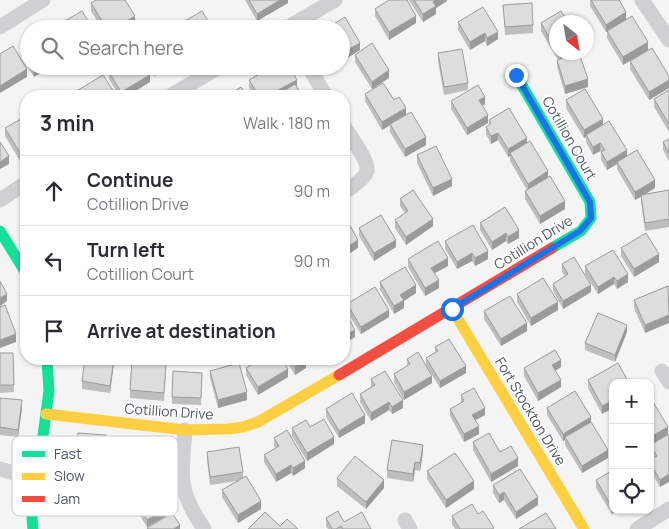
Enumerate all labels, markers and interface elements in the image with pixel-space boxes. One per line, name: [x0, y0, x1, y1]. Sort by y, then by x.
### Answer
north arrow: [549, 15, 594, 60]
search box: [20, 20, 350, 75]
icon: search: [38, 34, 66, 62]
text: Search here: [78, 35, 184, 61]
route end: [505, 64, 528, 87]
street label: Cotillion Court: [538, 93, 602, 184]
text: 3 min: [40, 109, 94, 137]
text: Walk · 180 m: [243, 112, 330, 134]
text: Continue: [87, 167, 173, 193]
icon: ahead: [40, 177, 68, 205]
text: 90 m: [294, 180, 330, 202]
text: Cotillion Drive: [87, 193, 189, 215]
street label: Cotillion Drive: [490, 210, 576, 274]
text: Turn left: [87, 237, 165, 263]
icon: left: [40, 247, 68, 275]
text: 90 m: [294, 250, 330, 272]
text: Cotillion Court: [87, 263, 194, 285]
route start: [441, 298, 464, 321]
icon: arrive: [40, 317, 68, 345]
text: Arrive at destination: [87, 318, 276, 344]
street label: Fort Stockton Drive: [491, 353, 571, 469]
map controls: [609, 379, 654, 514]
button: +: [609, 379, 654, 424]
street label: Cotillion Drive: [124, 398, 214, 424]
button: −: [609, 424, 654, 469]
legend: [12, 436, 178, 516]
text: Fast: [54, 444, 82, 463]
text: Slow: [54, 466, 85, 485]
button: locate: [609, 469, 654, 514]
text: Jam: [54, 489, 80, 508]

